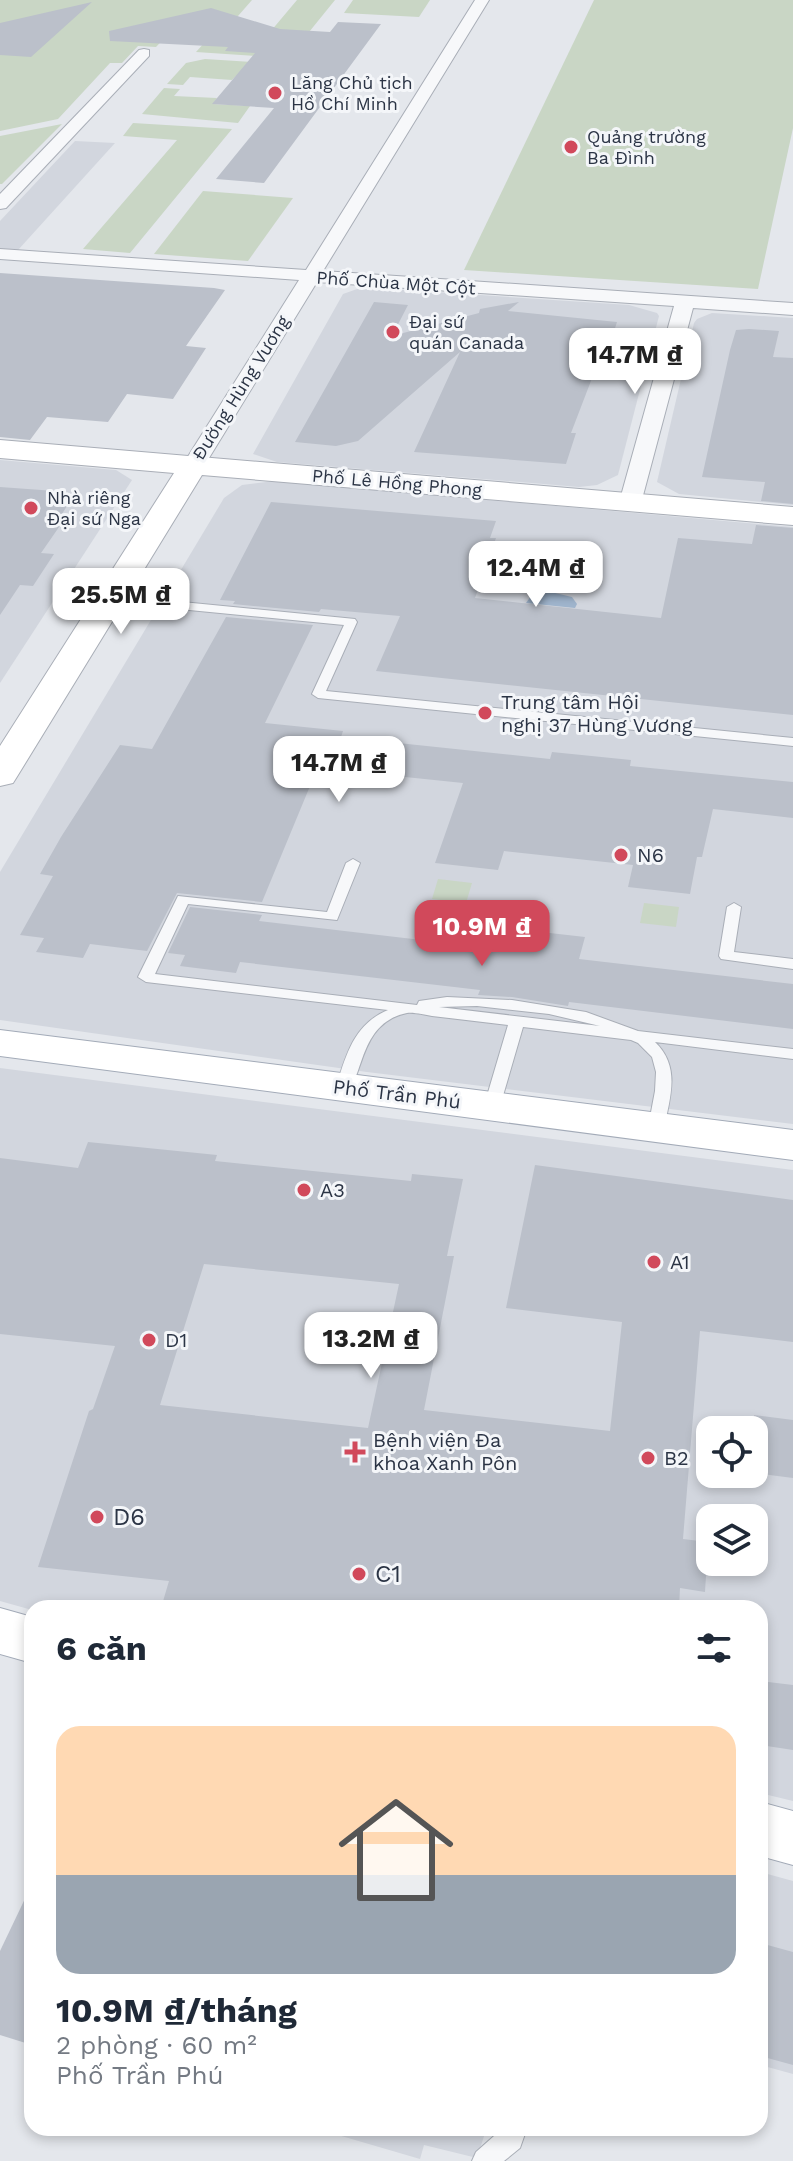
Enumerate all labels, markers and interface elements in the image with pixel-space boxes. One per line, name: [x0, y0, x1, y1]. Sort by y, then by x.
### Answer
place label: Lăng Chủ tịch Hồ Chí Minh: [291, 72, 413, 114]
marker: Lăng Chủ tịch Hồ Chí Minh: [266, 84, 284, 102]
place label: Quảng trường Ba Đình: [587, 126, 706, 168]
marker: Quảng trường Ba Đình: [562, 138, 580, 156]
street label: Phố Chùa Một Cột: [316, 266, 477, 299]
street label: Đường Hùng Vương: [188, 311, 294, 464]
place label: Đại sứ quán Canada: [409, 311, 524, 353]
marker: Đại sứ quán Canada: [384, 323, 402, 341]
pin: 14.7M ₫: [561, 328, 709, 396]
text: 14.7M ₫: [587, 339, 683, 369]
street label: Phố Lê Hồng Phong: [311, 465, 483, 500]
place label: Nhà riêng Đại sứ Nga: [47, 487, 141, 529]
marker: Nhà riêng Đại sứ Nga: [22, 499, 40, 517]
pin: 12.4M ₫: [462, 541, 610, 609]
text: 12.4M ₫: [487, 552, 585, 582]
pin: 25.5M ₫: [47, 568, 195, 636]
text: 25.5M ₫: [71, 579, 171, 609]
place label: Trung tâm Hội nghị 37 Hùng Vương: [501, 690, 693, 737]
marker: Trung tâm Hội nghị 37 Hùng Vương: [476, 704, 494, 722]
pin: 14.7M ₫: [265, 736, 413, 804]
text: 14.7M ₫: [291, 747, 387, 777]
place label: N6: [637, 843, 664, 867]
marker: N6: [612, 846, 630, 864]
pin: 10.9M ₫: [408, 900, 556, 968]
text: 10.9M ₫: [433, 911, 531, 941]
street label: Phố Trần Phú: [332, 1074, 462, 1114]
place label: A3: [320, 1178, 345, 1202]
marker: A3: [295, 1181, 313, 1199]
place label: A1: [670, 1250, 690, 1274]
marker: A1: [645, 1253, 663, 1271]
pin: 13.2M ₫: [297, 1312, 445, 1380]
text: 13.2M ₫: [322, 1323, 420, 1353]
place label: D1: [165, 1328, 187, 1352]
marker: D1: [140, 1331, 158, 1349]
map controls: [696, 1416, 768, 1576]
button: locate: [696, 1416, 768, 1488]
place label: Bệnh viện Đa khoa Xanh Pôn: [373, 1428, 517, 1475]
marker: Bệnh viện Đa khoa Xanh Pôn: [344, 1441, 366, 1463]
place label: B2: [664, 1446, 689, 1470]
marker: B2: [639, 1449, 657, 1467]
place label: D6: [113, 1503, 145, 1531]
button: layers: [696, 1504, 768, 1576]
marker: D6: [88, 1508, 106, 1526]
place label: C1: [375, 1560, 401, 1588]
marker: C1: [350, 1565, 368, 1583]
icon: filters: [692, 1626, 736, 1670]
text: 6 căn: [56, 1628, 147, 1668]
icon: home: [324, 1778, 468, 1922]
text: 10.9M ₫/tháng: [56, 1990, 297, 2030]
text: 2 phòng · 60 m²: [56, 2030, 257, 2060]
text: Phố Trần Phú: [56, 2060, 224, 2090]

